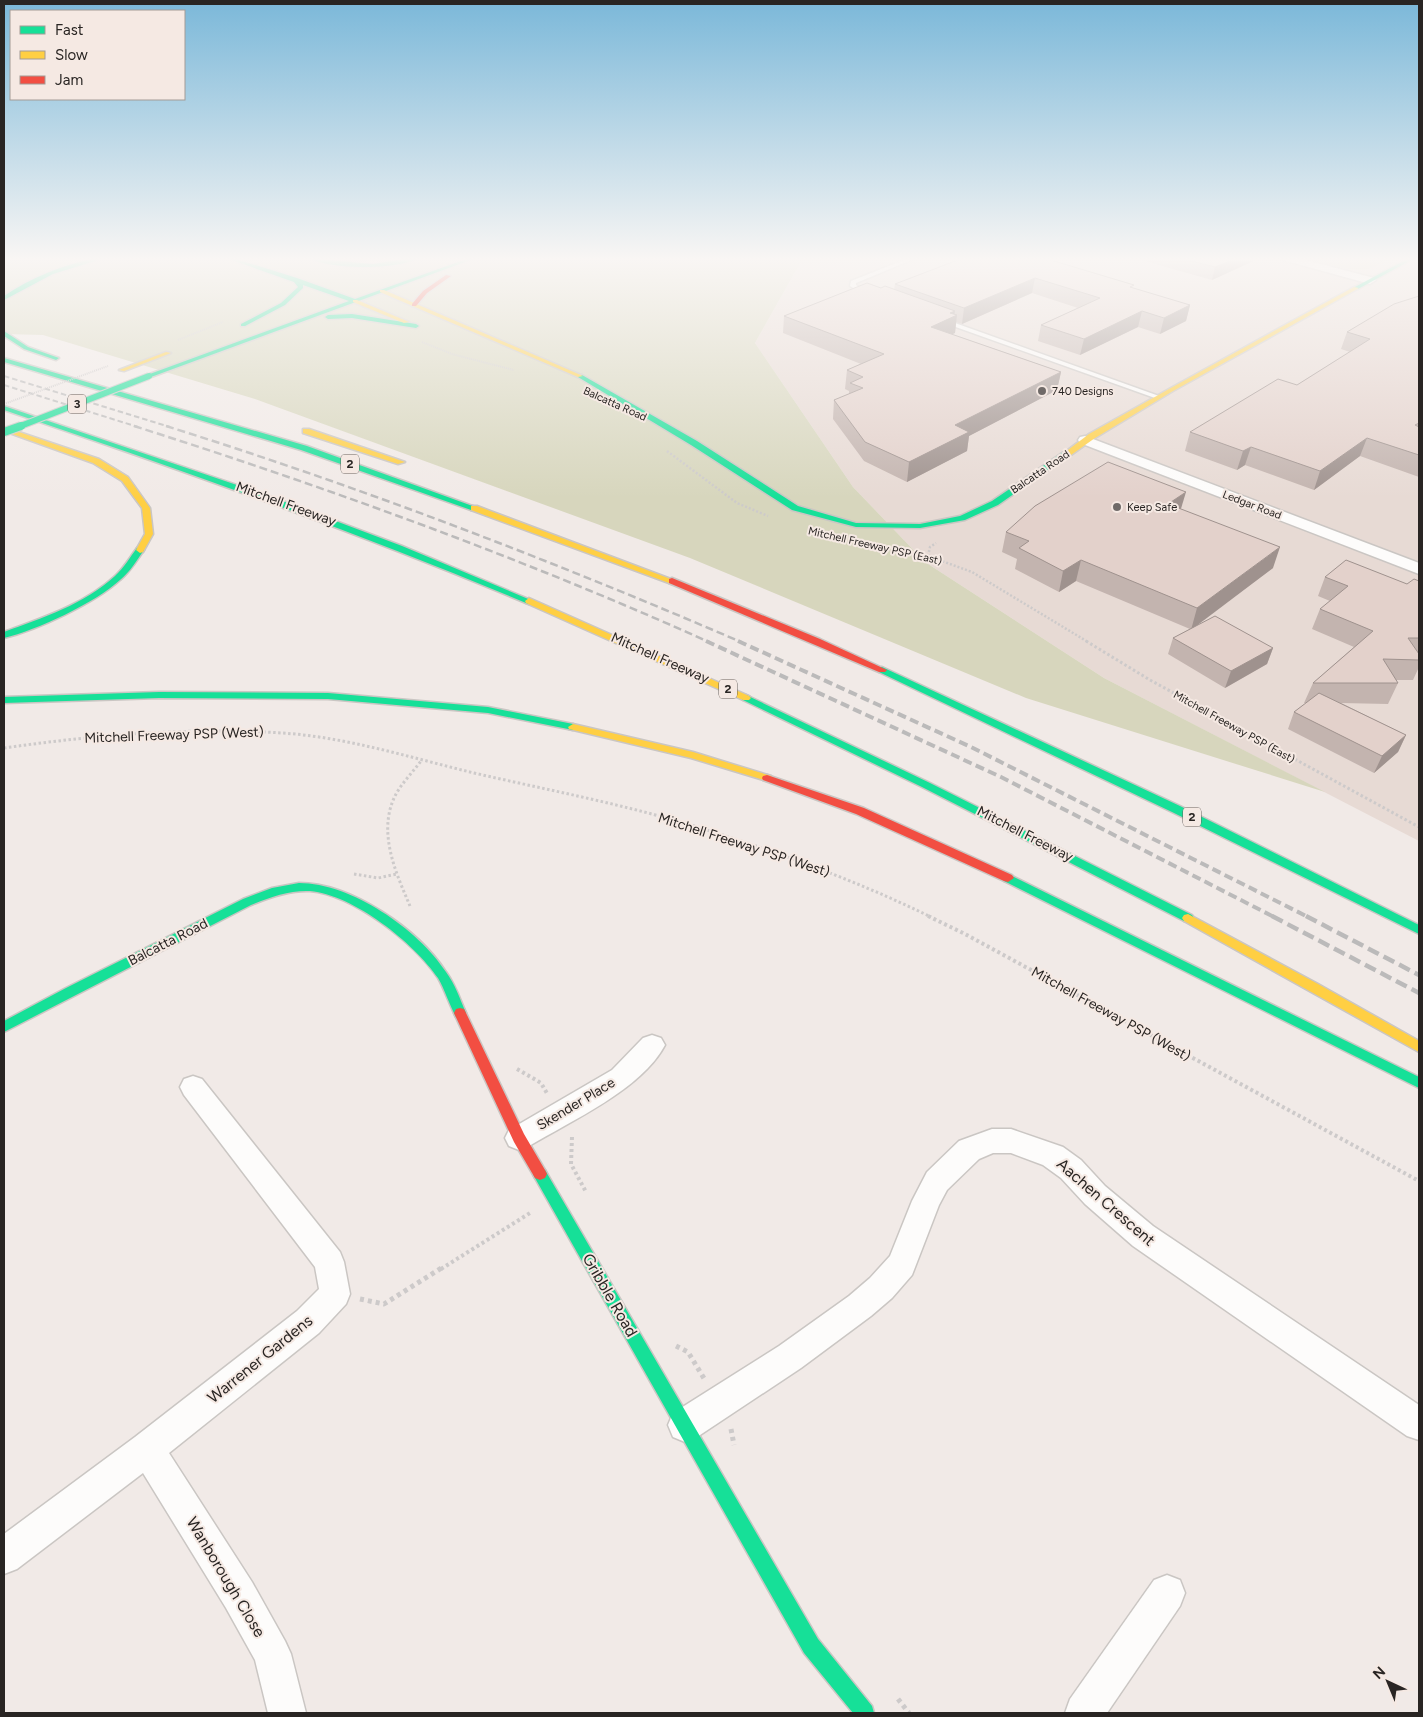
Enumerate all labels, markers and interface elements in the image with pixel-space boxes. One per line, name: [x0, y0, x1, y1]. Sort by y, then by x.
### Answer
legend: [10, 10, 185, 100]
text: Fast: [55, 21, 84, 39]
text: Slow: [55, 46, 88, 64]
text: Jam: [55, 71, 83, 89]
street label: Balcatta Road: [581, 384, 649, 424]
marker: 740 Designs: [1036, 385, 1048, 397]
place label: 740 Designs: [1052, 385, 1113, 398]
road number: 3: [68, 394, 86, 414]
street label: Balcatta Road: [1008, 448, 1072, 496]
road number: 2: [341, 454, 359, 474]
street label: Mitchell Freeway: [234, 478, 339, 530]
street label: Ledgar Road: [1221, 488, 1283, 522]
marker: Keep Safe: [1111, 501, 1123, 513]
place label: Keep Safe: [1127, 501, 1177, 514]
street label: Mitchell Freeway PSP (East): [807, 524, 943, 568]
street label: Mitchell Freeway: [608, 629, 712, 687]
road number: 2: [719, 680, 737, 699]
street label: Mitchell Freeway PSP (East): [1171, 688, 1297, 766]
street label: Mitchell Freeway PSP (West): [84, 723, 264, 747]
street label: Mitchell Freeway: [974, 802, 1076, 866]
road number: 2: [1183, 808, 1201, 826]
street label: Mitchell Freeway PSP (West): [656, 809, 832, 881]
street label: Balcatta Road: [125, 915, 211, 969]
street label: Mitchell Freeway PSP (West): [1028, 963, 1194, 1065]
street label: Skender Place: [534, 1074, 619, 1134]
street label: Aachen Crescent: [1053, 1154, 1159, 1250]
street label: Gribble Road: [579, 1250, 641, 1340]
street label: Warrener Gardens: [204, 1311, 316, 1407]
street label: Wanborough Close: [183, 1513, 270, 1641]
north arrow: [1363, 1657, 1413, 1707]
text: N: [1370, 1663, 1389, 1683]

